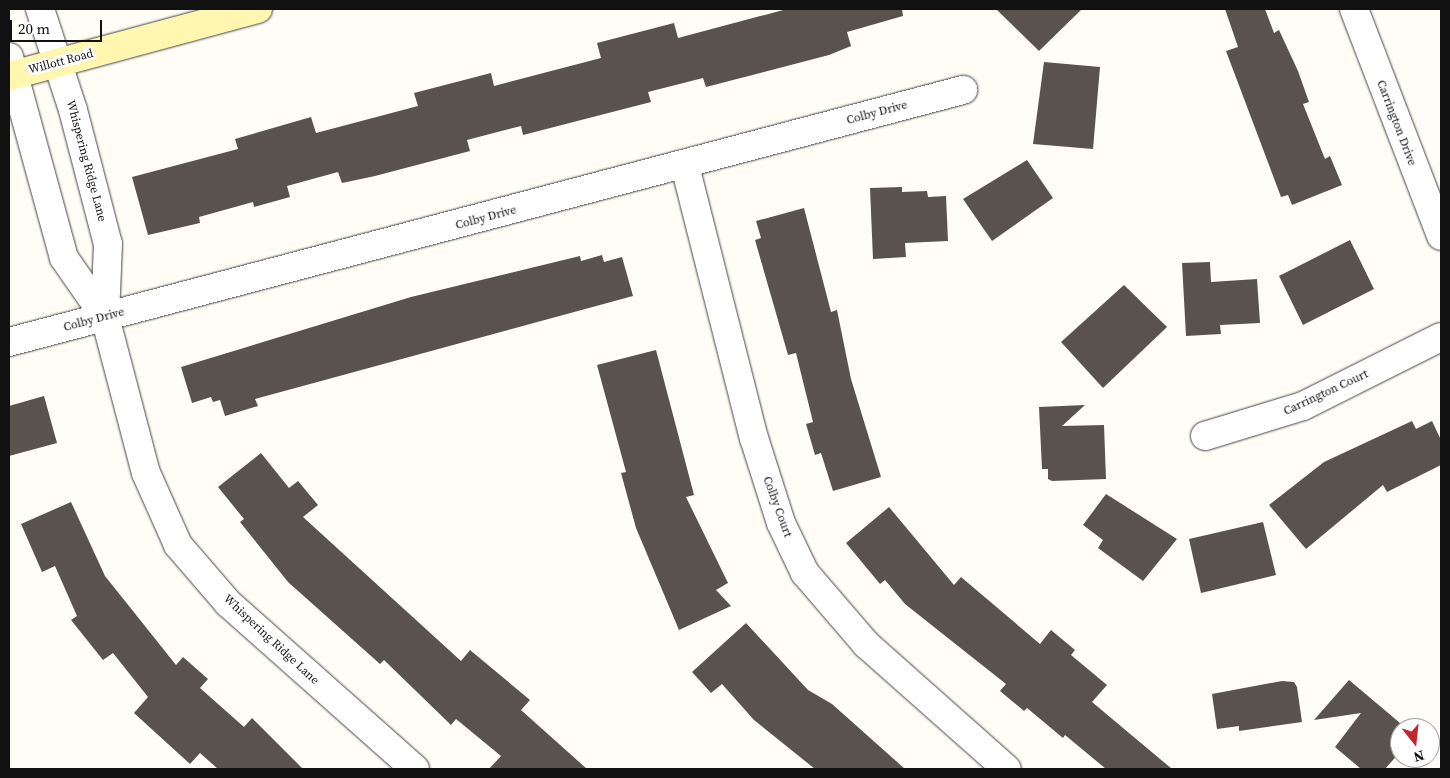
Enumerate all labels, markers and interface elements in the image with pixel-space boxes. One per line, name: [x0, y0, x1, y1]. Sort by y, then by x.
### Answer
scale bar: [12, 10, 105, 42]
text: 20 m: [18, 18, 50, 39]
street label: Willott Road: [27, 46, 95, 78]
street label: Carrington Drive: [1373, 78, 1419, 168]
street label: Colby Drive: [845, 98, 909, 128]
street label: Whispering Ridge Lane: [63, 99, 109, 223]
street label: Colby Drive: [454, 203, 518, 233]
street label: Colby Drive: [62, 305, 126, 335]
street label: Carrington Court: [1281, 367, 1371, 419]
street label: Colby Court: [759, 475, 795, 539]
street label: Whispering Ridge Lane: [220, 592, 322, 688]
north arrow: [1390, 718, 1440, 768]
text: N: [1411, 745, 1427, 767]

